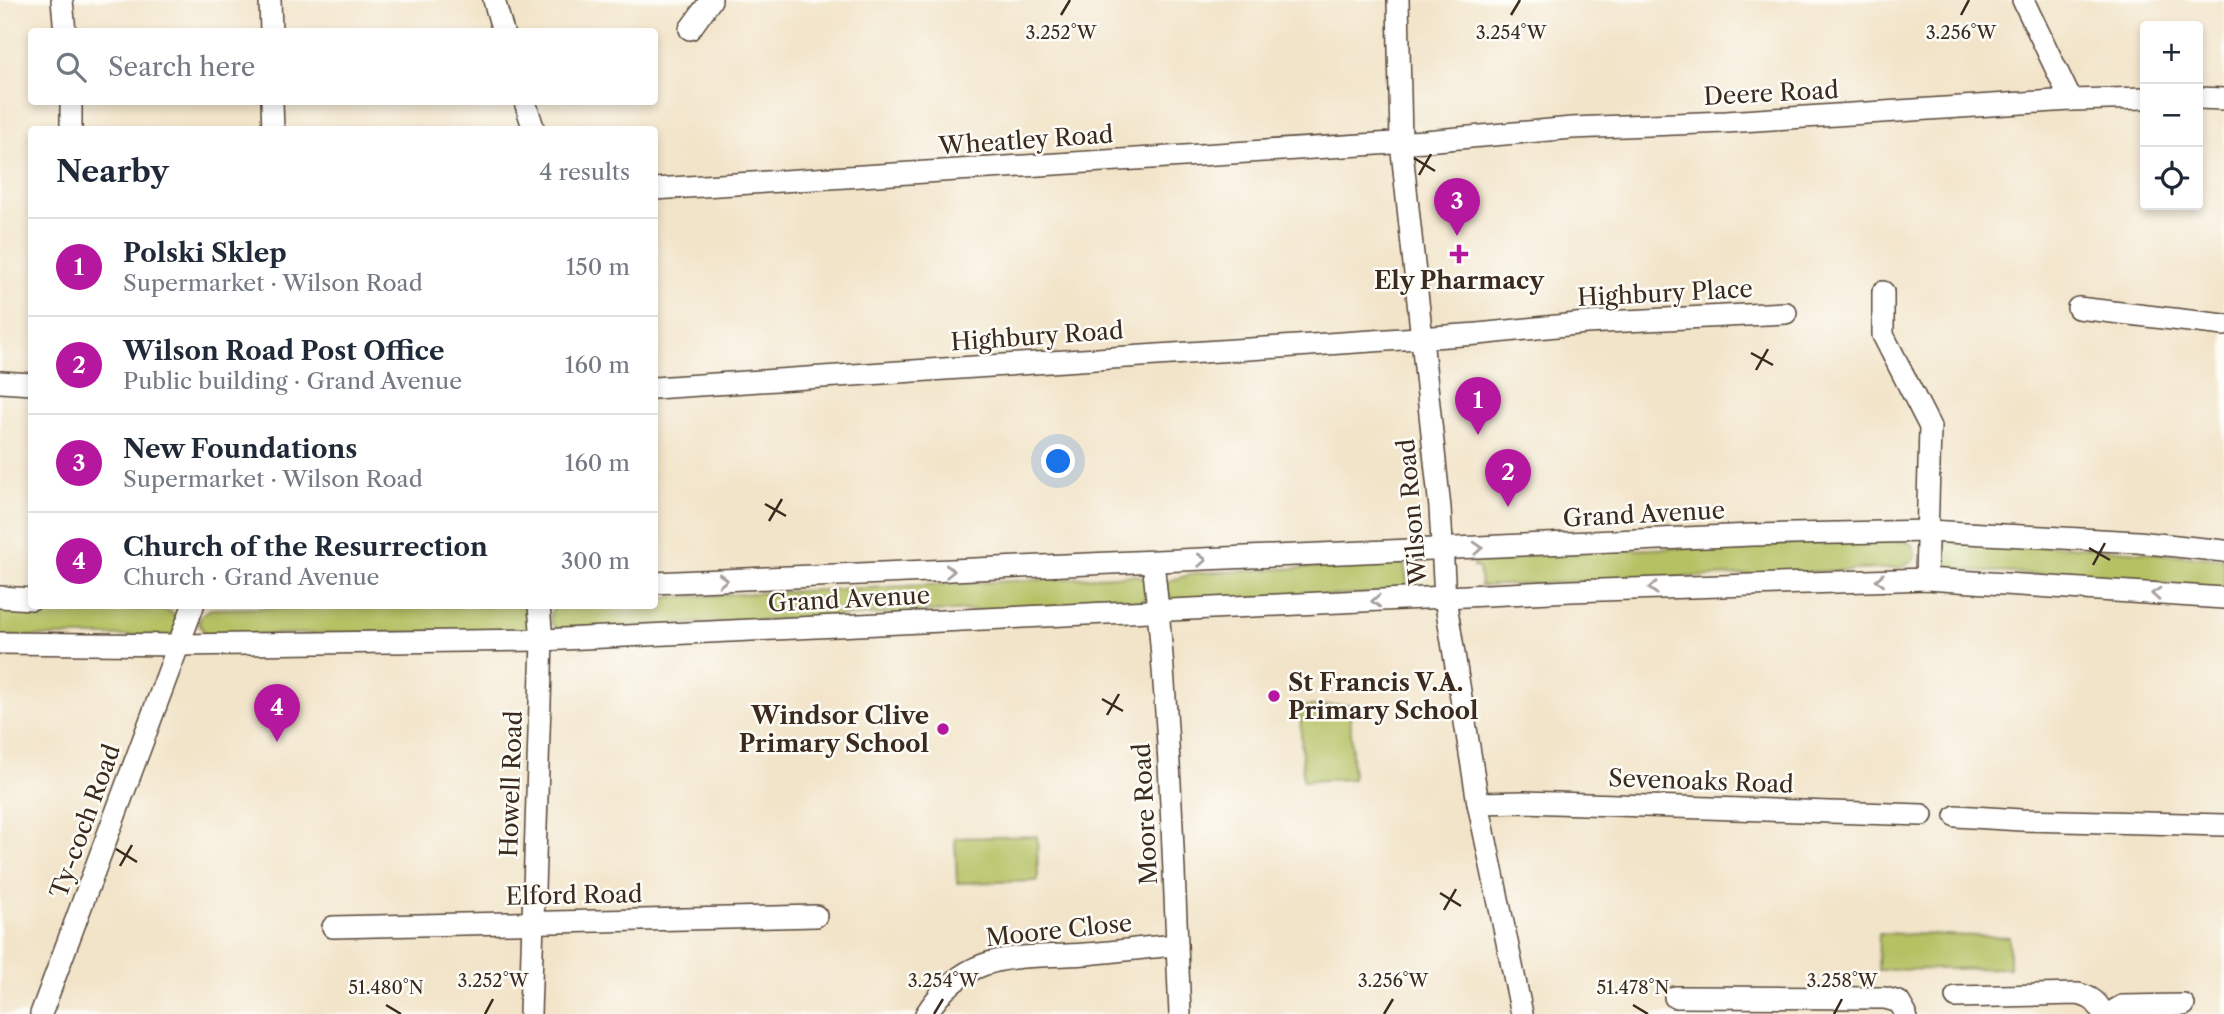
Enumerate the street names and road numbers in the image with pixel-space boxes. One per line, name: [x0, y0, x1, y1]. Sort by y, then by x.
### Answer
street label: Deere Road: [1703, 75, 1840, 111]
street label: Wheatley Road: [937, 119, 1115, 161]
street label: Highbury Place: [1577, 274, 1753, 312]
street label: Highbury Road: [950, 315, 1125, 357]
street label: Wilson Road: [1391, 437, 1433, 587]
street label: Grand Avenue: [1562, 495, 1726, 533]
street label: Grand Avenue: [767, 580, 931, 618]
street label: Howell Road: [494, 710, 528, 858]
street label: Ty-coch Road: [44, 740, 126, 902]
street label: Moore Road: [1127, 742, 1163, 886]
street label: Sevenoaks Road: [1608, 763, 1795, 799]
street label: Elford Road: [505, 879, 643, 911]
street label: Moore Close: [984, 908, 1134, 952]

